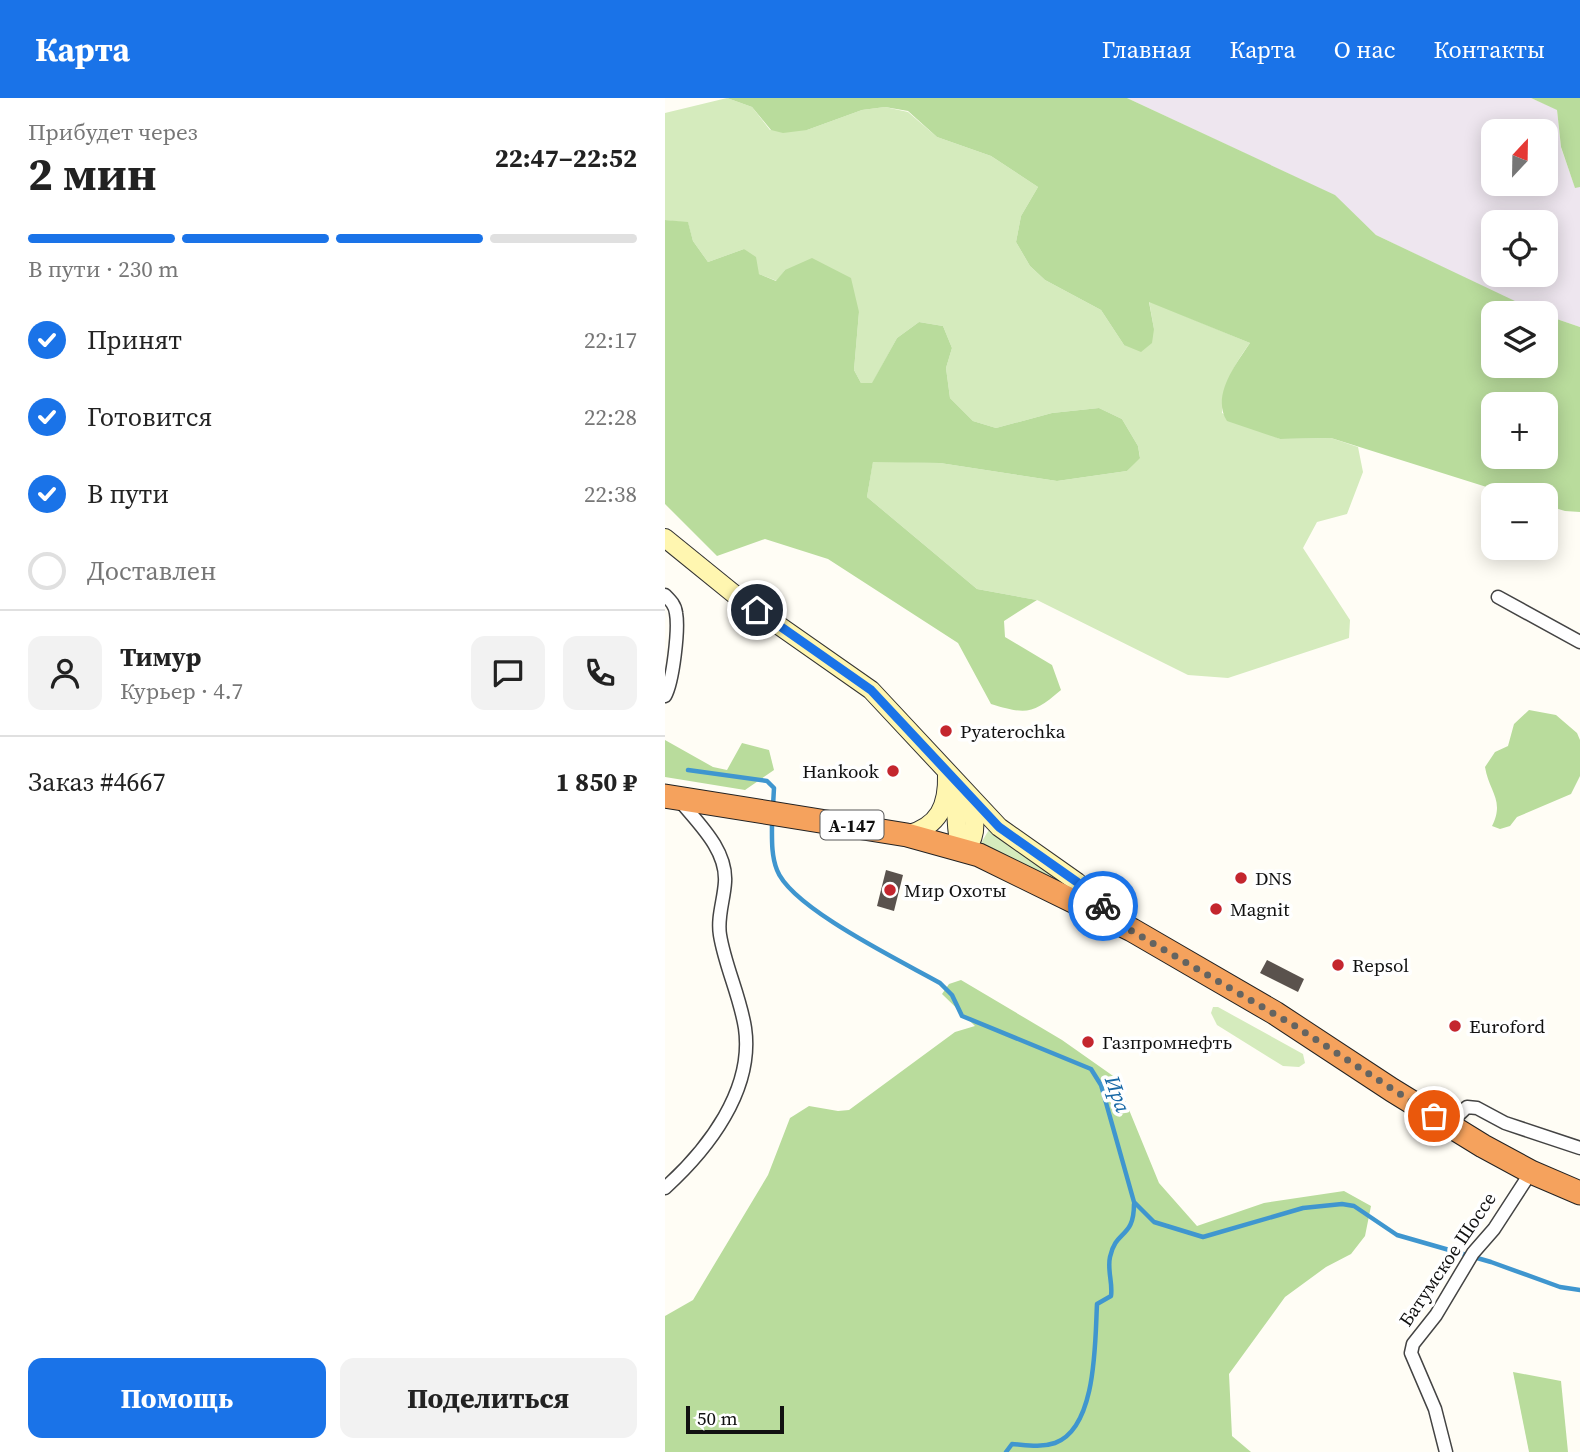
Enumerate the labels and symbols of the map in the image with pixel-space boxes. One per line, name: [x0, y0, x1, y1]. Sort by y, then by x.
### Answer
north arrow: [1481, 119, 1557, 196]
pin: [727, 580, 787, 640]
place label: Pyaterochka: [960, 718, 1066, 744]
marker: Pyaterochka: [938, 723, 954, 739]
place label: Hankook: [802, 758, 880, 784]
marker: Hankook: [885, 763, 901, 779]
road number: А-147: [821, 810, 883, 840]
place label: DNS: [1255, 865, 1292, 891]
marker: DNS: [1233, 870, 1249, 886]
courier: [1068, 871, 1138, 941]
place label: Мир Охоты: [904, 877, 1006, 903]
marker: Мир Охоты: [882, 882, 898, 898]
place label: Magnit: [1230, 896, 1290, 922]
marker: Magnit: [1208, 901, 1224, 917]
place label: Repsol: [1352, 952, 1409, 978]
marker: Repsol: [1330, 957, 1346, 973]
place label: Euroford: [1469, 1013, 1545, 1039]
marker: Euroford: [1447, 1018, 1463, 1034]
place label: Газпромнефть: [1102, 1029, 1233, 1055]
marker: Газпромнефть: [1080, 1034, 1096, 1050]
water label: Ира: [1098, 1071, 1138, 1117]
pin: [1404, 1086, 1464, 1146]
street label: Батумское Шоссе: [1392, 1187, 1502, 1331]
scale bar: [686, 1403, 784, 1435]

